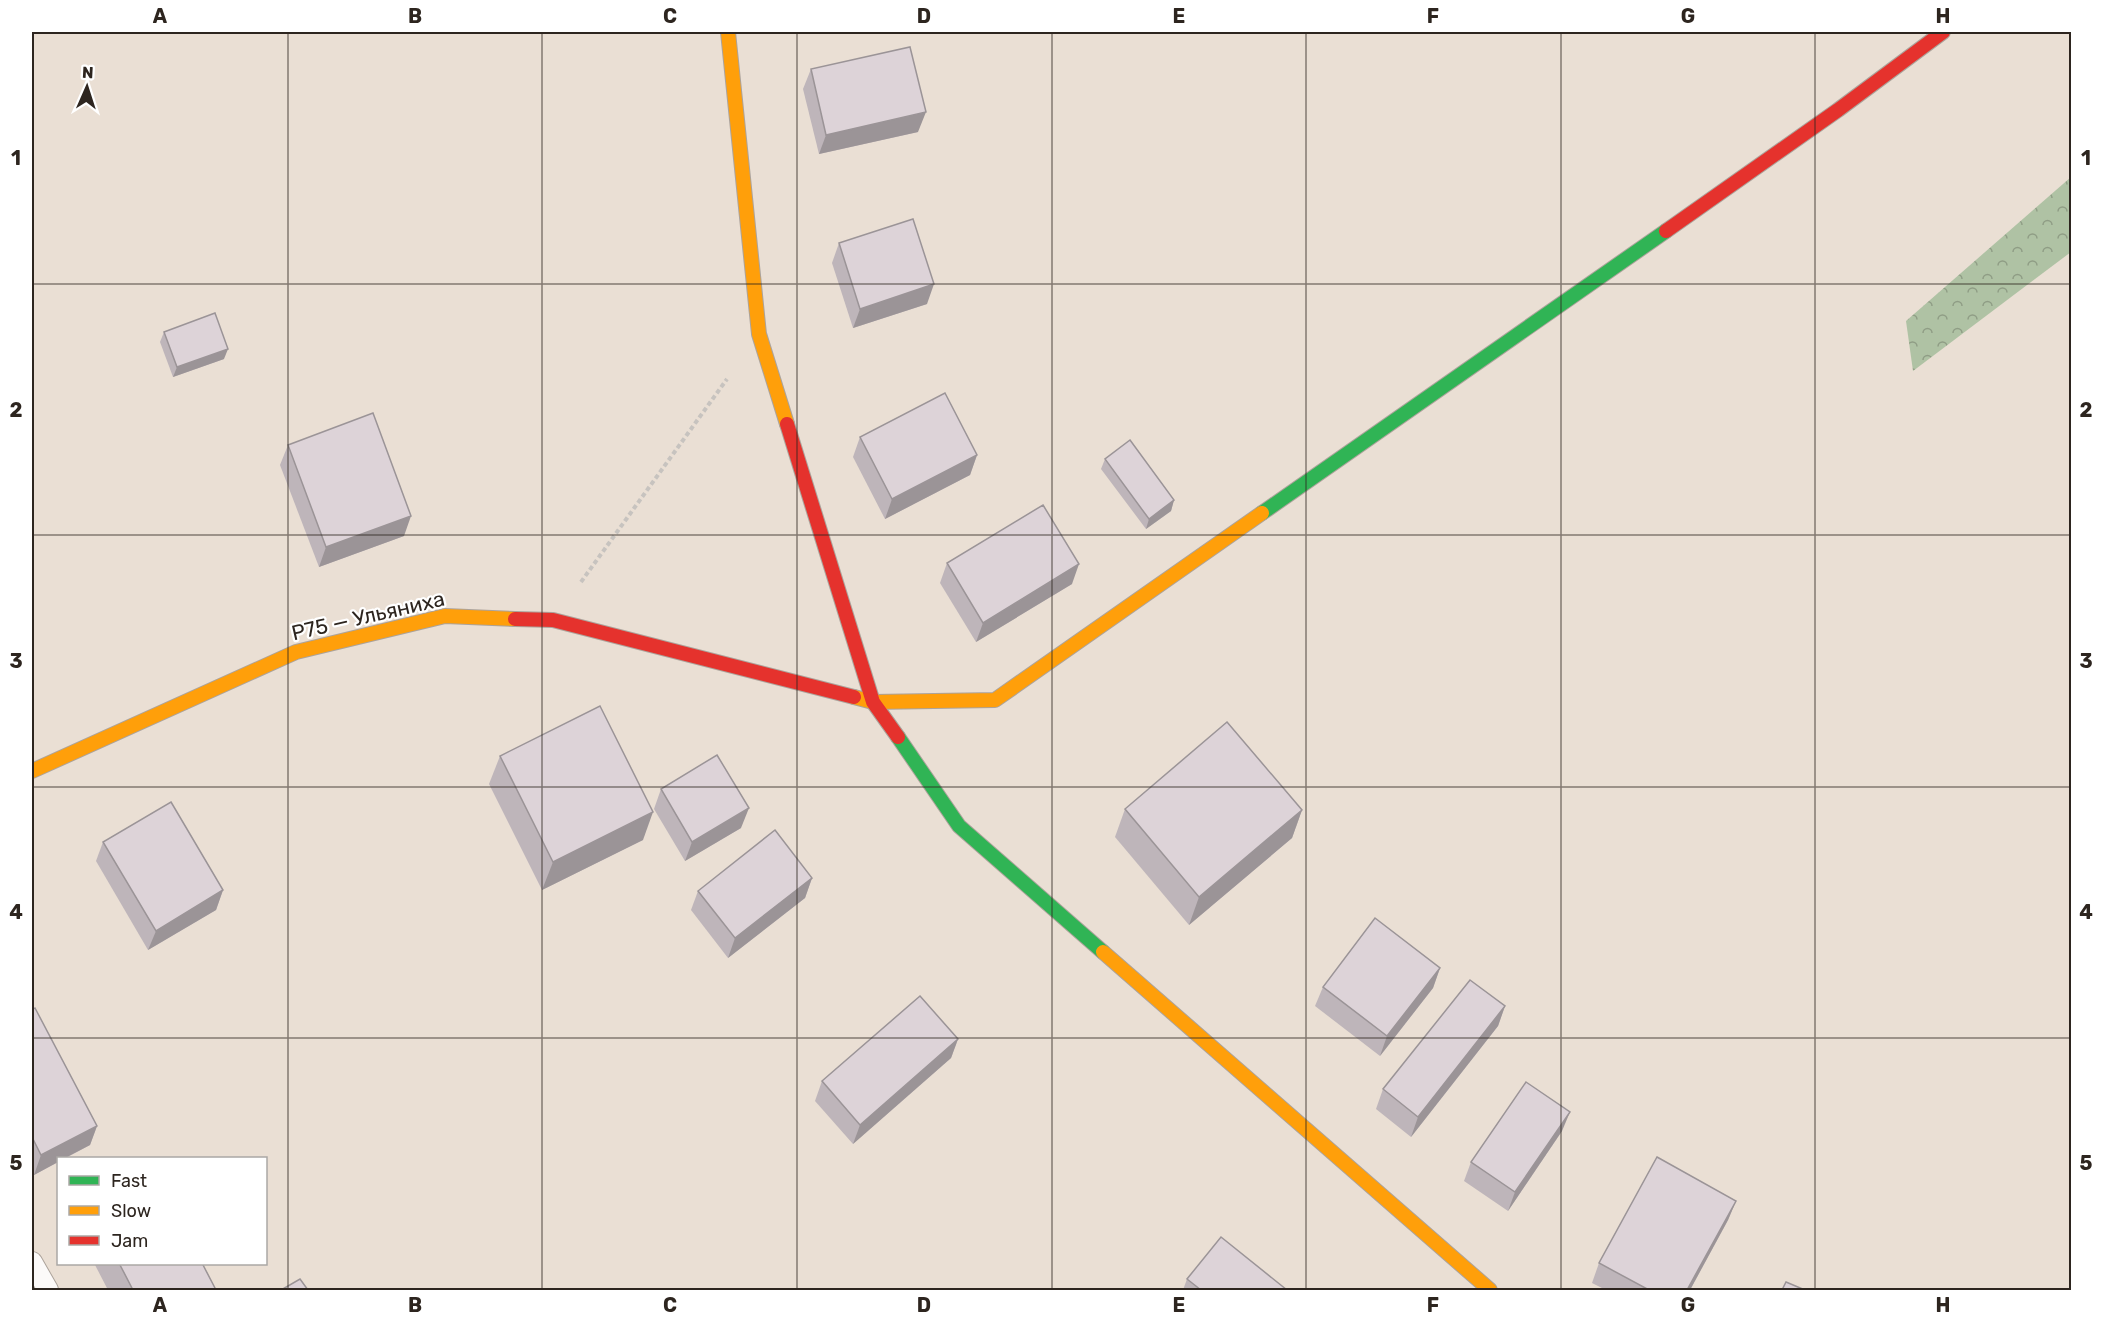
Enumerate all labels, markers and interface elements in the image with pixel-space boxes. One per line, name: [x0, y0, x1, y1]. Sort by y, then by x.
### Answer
text: A: [153, 4, 168, 28]
text: B: [408, 4, 422, 28]
text: C: [663, 4, 677, 28]
text: D: [917, 4, 931, 28]
text: E: [1173, 4, 1185, 28]
text: F: [1427, 4, 1439, 28]
text: G: [1681, 4, 1695, 28]
text: H: [1936, 4, 1950, 28]
north arrow: [57, 57, 117, 117]
text: N: [82, 63, 94, 82]
text: 1: [11, 146, 21, 170]
text: 1: [2081, 146, 2091, 170]
text: 2: [10, 398, 23, 422]
text: 2: [2080, 398, 2093, 422]
street label: Р75 — Ульяниха: [289, 586, 447, 645]
text: 3: [9, 649, 23, 673]
text: 3: [2079, 649, 2093, 673]
text: 4: [9, 900, 23, 924]
text: 4: [2079, 900, 2093, 924]
text: 5: [10, 1151, 23, 1175]
text: 5: [2080, 1151, 2093, 1175]
legend: [57, 1157, 267, 1265]
text: Fast: [111, 1170, 147, 1192]
text: Slow: [111, 1200, 151, 1222]
text: Jam: [111, 1230, 148, 1252]
text: A: [153, 1293, 168, 1317]
text: B: [408, 1293, 422, 1317]
text: C: [663, 1293, 677, 1317]
text: D: [917, 1293, 931, 1317]
text: E: [1173, 1293, 1185, 1317]
text: F: [1427, 1293, 1439, 1317]
text: G: [1681, 1293, 1695, 1317]
text: H: [1936, 1293, 1950, 1317]

